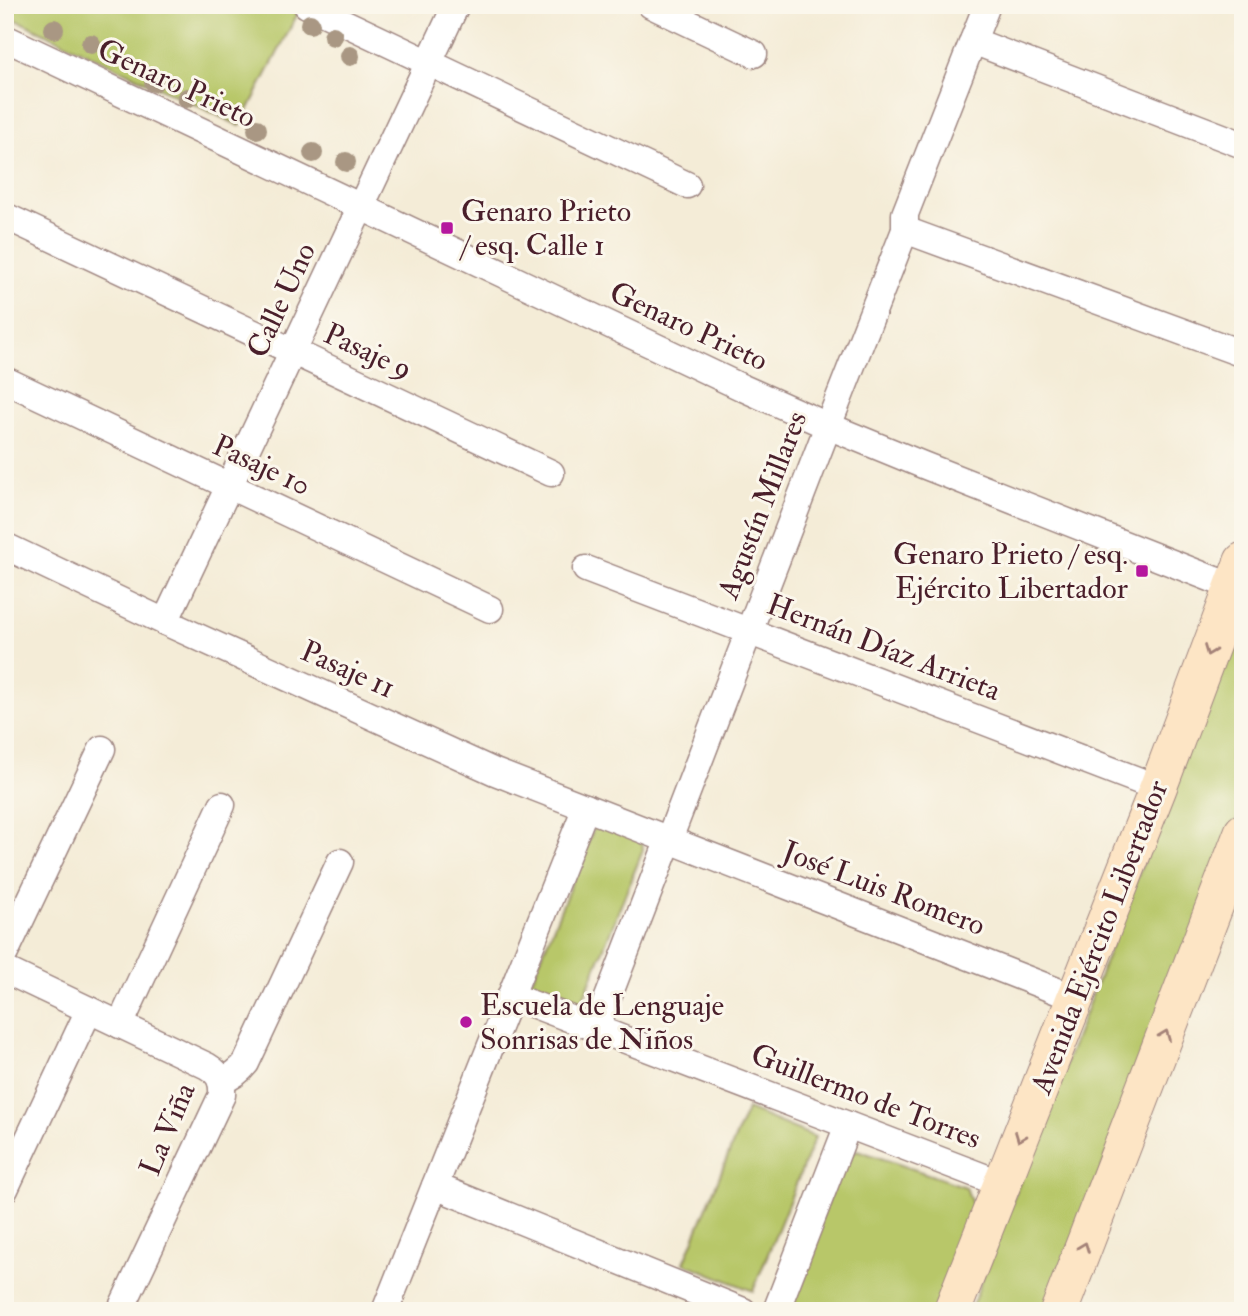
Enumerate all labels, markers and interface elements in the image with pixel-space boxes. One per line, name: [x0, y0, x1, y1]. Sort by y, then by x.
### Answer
street label: Genaro Prieto: [92, 31, 262, 136]
place label: Genaro Prieto / esq. Calle 1: [459, 193, 631, 264]
marker: Genaro Prieto / esq. Calle 1: [439, 220, 455, 236]
street label: Calle Uno: [239, 237, 324, 364]
street label: Genaro Prieto: [604, 274, 774, 379]
street label: Pasaje 9: [318, 315, 418, 388]
street label: Agustín Millares: [709, 406, 815, 605]
street label: Pasaje 10: [207, 427, 317, 504]
place label: Genaro Prieto / esq. Ejército Libertador: [893, 536, 1128, 607]
marker: Genaro Prieto / esq. Ejército Libertador: [1134, 563, 1150, 579]
street label: Hernán Díaz Arrieta: [762, 586, 1006, 709]
street label: Pasaje 11: [295, 632, 401, 706]
one-way arrow: [1203, 645, 1217, 657]
street label: Avenida Ejército Libertador: [1022, 775, 1176, 1100]
street label: José Luis Romero: [776, 833, 990, 944]
place label: Escuela de Lenguaje Sonrisas de Niños: [480, 987, 724, 1058]
marker: Escuela de Lenguaje Sonrisas de Niños: [458, 1014, 474, 1030]
one-way arrow: [1157, 1029, 1171, 1041]
street label: Guillermo de Torres: [746, 1036, 986, 1157]
street label: La Viña: [131, 1077, 204, 1181]
one-way arrow: [1015, 1131, 1029, 1143]
one-way arrow: [1075, 1242, 1089, 1254]

